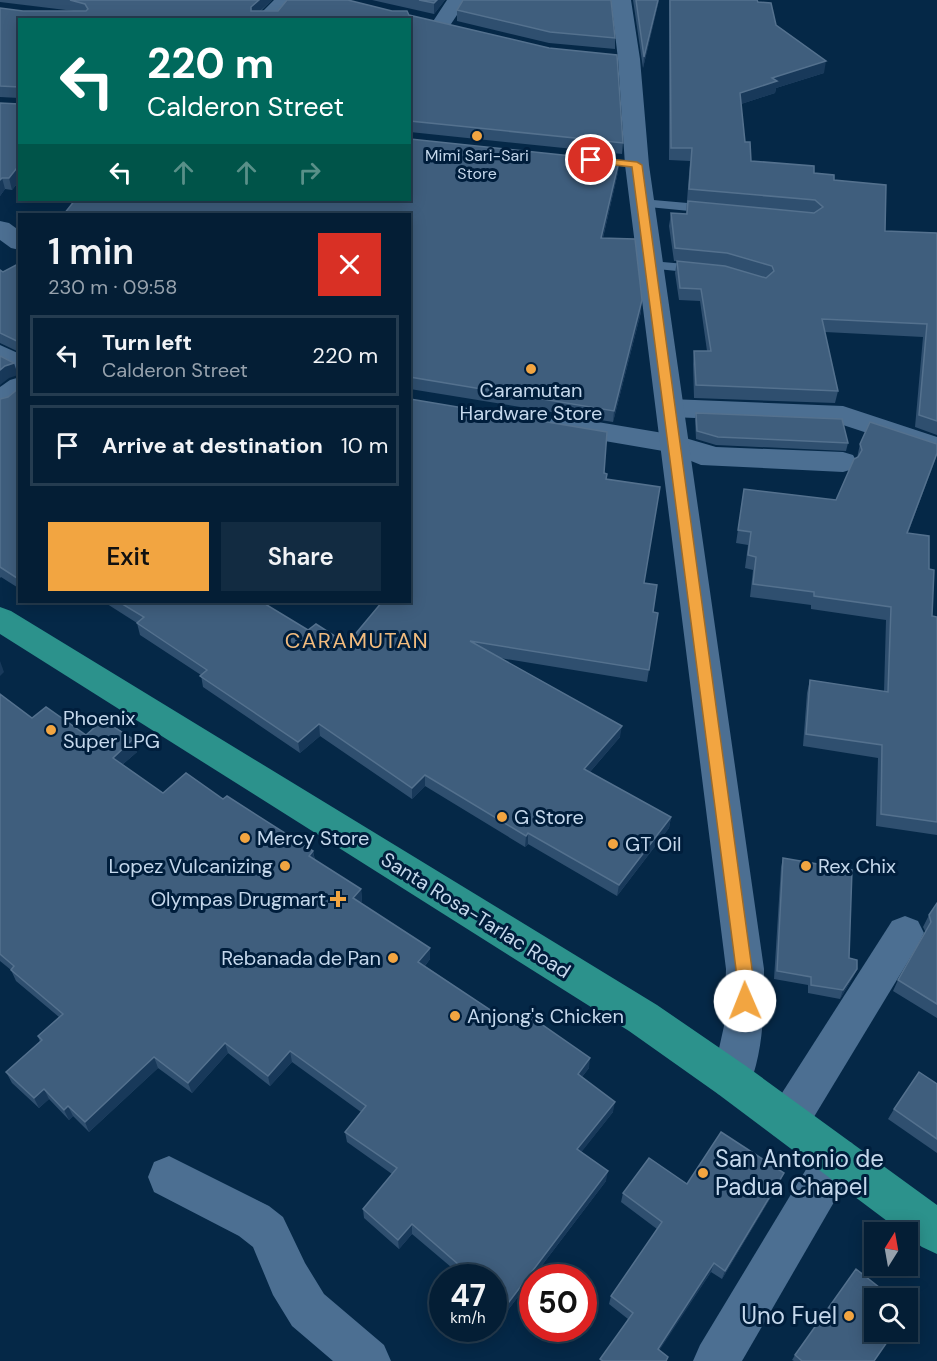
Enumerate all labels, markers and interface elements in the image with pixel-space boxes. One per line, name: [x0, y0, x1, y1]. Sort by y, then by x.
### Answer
text: 220 m: [147, 36, 274, 91]
icon: left: [48, 42, 126, 120]
text: Calderon Street: [147, 89, 344, 124]
marker: Mimi Sari-Sari Store: [470, 129, 484, 143]
pin: [565, 134, 616, 185]
icon: arrive: [574, 143, 607, 176]
place label: Mimi Sari-Sari Store: [425, 145, 529, 184]
icon: left: [104, 156, 137, 189]
icon: ahead: [167, 156, 200, 189]
icon: ahead: [230, 156, 263, 189]
icon: right: [293, 156, 326, 189]
text: 1 min: [48, 228, 134, 275]
button: close: [318, 233, 381, 296]
text: 230 m · 09:58: [48, 274, 177, 300]
text: Turn left: [102, 328, 192, 357]
icon: left: [51, 339, 84, 372]
text: 220 m: [312, 341, 378, 370]
text: Calderon Street: [102, 357, 248, 383]
marker: Caramutan Hardware Store: [524, 362, 538, 376]
place label: Caramutan Hardware Store: [460, 377, 602, 426]
icon: arrive: [51, 429, 84, 462]
text: Arrive at destination: [102, 431, 323, 460]
text: 10 m: [341, 431, 388, 460]
button: Exit: [48, 522, 209, 591]
button: Share: [221, 522, 381, 591]
district label: CARAMUTAN: [285, 626, 429, 655]
place label: Phoenix Super LPG: [63, 705, 160, 754]
marker: Phoenix Super LPG: [44, 723, 58, 737]
place label: G Store: [514, 804, 584, 830]
marker: G Store: [495, 810, 509, 824]
place label: Mercy Store: [257, 825, 369, 851]
marker: Mercy Store: [238, 831, 252, 845]
place label: GT Oil: [625, 831, 681, 857]
marker: GT Oil: [606, 837, 620, 851]
street label: Santa Rosa-Tarlac Road: [376, 846, 576, 984]
place label: Lopez Vulcanizing: [108, 853, 273, 879]
place label: Rex Chix: [818, 853, 896, 879]
marker: Lopez Vulcanizing: [278, 859, 292, 873]
marker: Rex Chix: [799, 859, 813, 873]
place label: Olympas Drugmart: [151, 886, 326, 912]
marker: Olympas Drugmart: [331, 892, 345, 906]
place label: Rebanada de Pan: [221, 945, 381, 971]
marker: Rebanada de Pan: [386, 951, 400, 965]
position arrow: [713, 969, 777, 1033]
place label: Anjong's Chicken: [467, 1003, 624, 1029]
marker: Anjong's Chicken: [448, 1009, 462, 1023]
place label: San Antonio de Padua Chapel: [715, 1143, 884, 1202]
marker: San Antonio de Padua Chapel: [696, 1166, 710, 1180]
north arrow: [864, 1222, 918, 1276]
map controls: [864, 1222, 918, 1342]
speed limit sign: 50: [519, 1264, 597, 1342]
text: 47: [450, 1276, 486, 1315]
button: search: [864, 1288, 918, 1342]
place label: Uno Fuel: [741, 1300, 837, 1331]
text: km/h: [450, 1308, 486, 1328]
marker: Uno Fuel: [842, 1309, 856, 1323]

